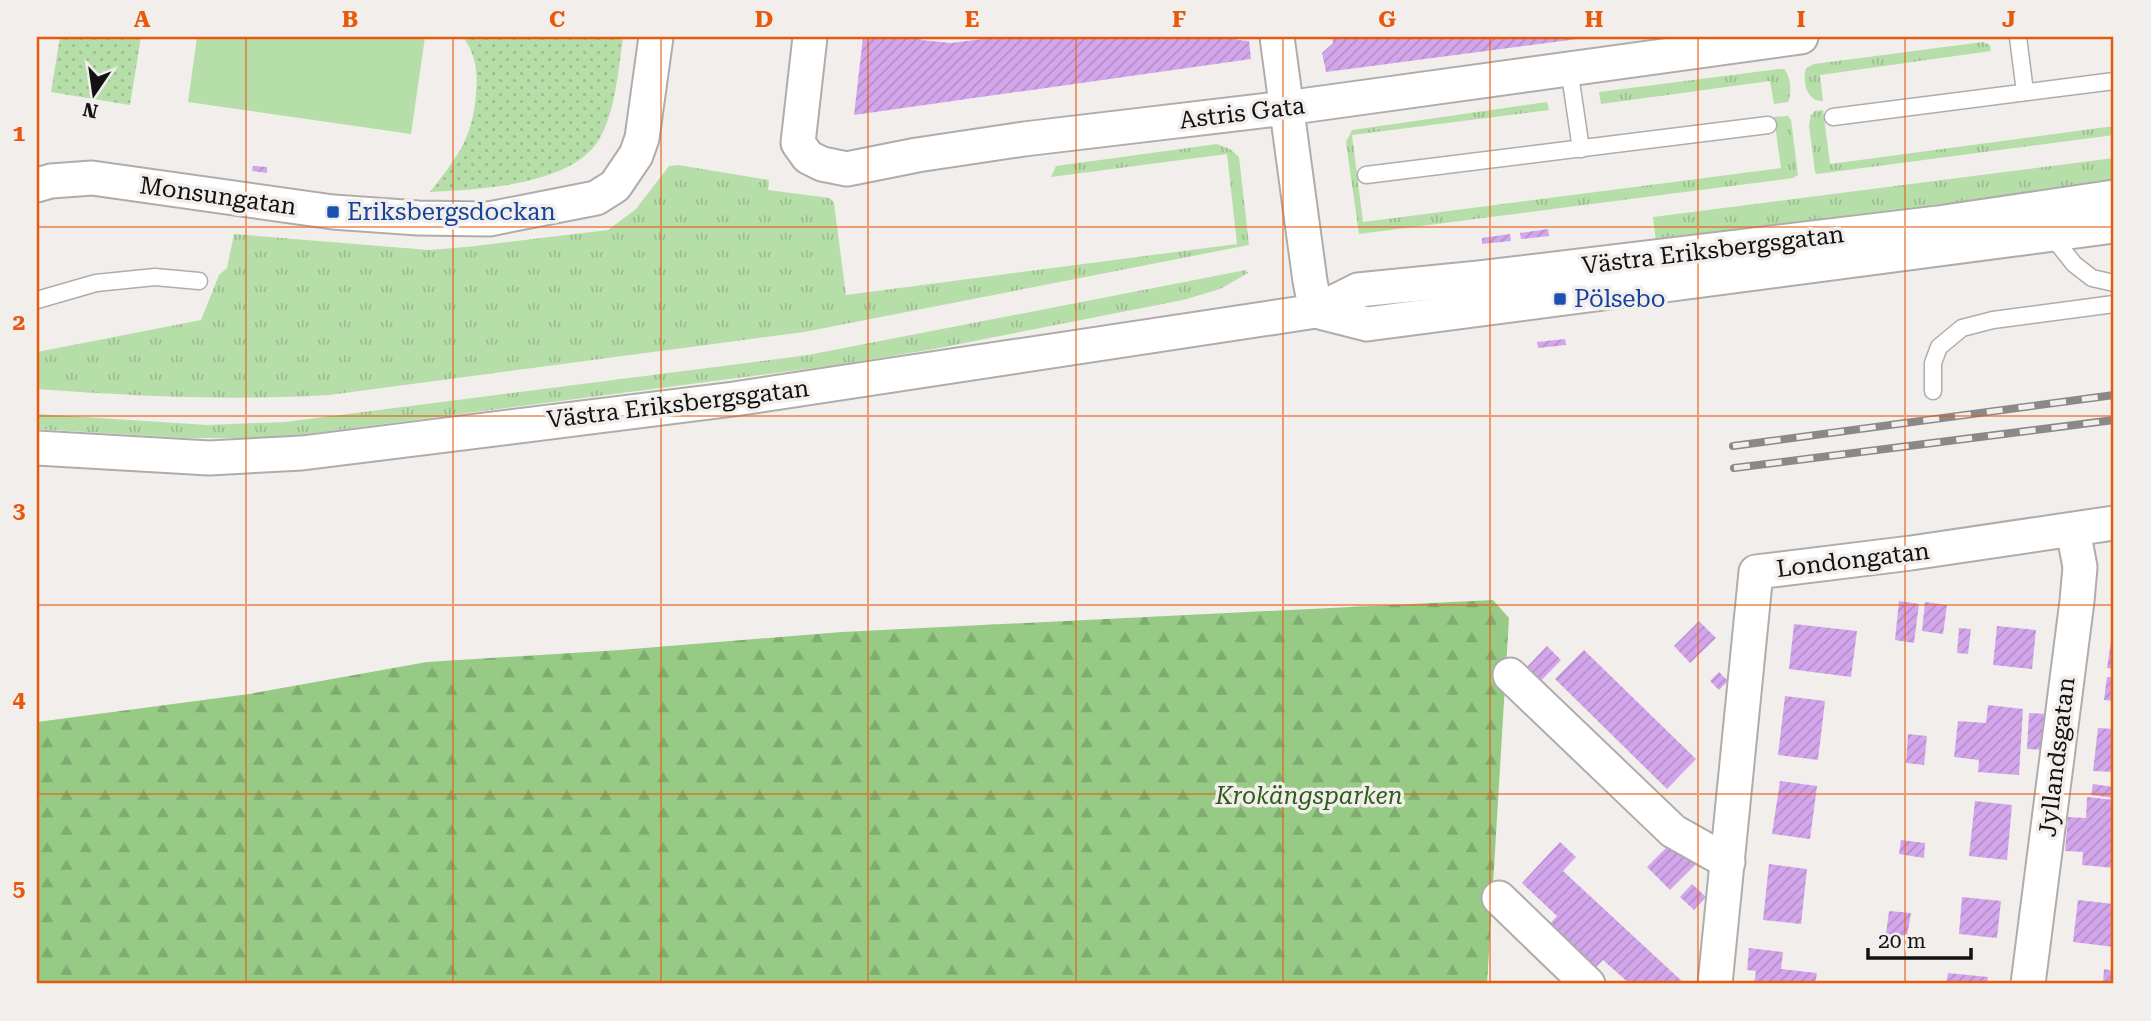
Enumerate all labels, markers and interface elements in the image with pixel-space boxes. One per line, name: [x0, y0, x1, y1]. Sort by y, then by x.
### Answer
text: A: [134, 6, 151, 33]
text: B: [342, 6, 358, 33]
text: C: [549, 6, 565, 33]
text: D: [755, 6, 773, 33]
text: E: [965, 6, 979, 33]
text: F: [1172, 6, 1186, 33]
text: G: [1378, 6, 1396, 33]
text: H: [1585, 6, 1604, 33]
text: I: [1796, 6, 1806, 33]
text: J: [2002, 6, 2016, 33]
north arrow: [60, 60, 130, 130]
street label: Astris Gata: [1178, 91, 1306, 135]
text: N: [80, 97, 100, 123]
text: 1: [13, 120, 26, 147]
street label: Monsungatan: [138, 171, 298, 221]
place label: Eriksbergsdockan: [347, 198, 556, 226]
marker: Eriksbergsdockan: [325, 204, 341, 220]
street label: Västra Eriksbergsgatan: [1580, 220, 1846, 280]
place label: Pölsebo: [1574, 285, 1666, 313]
marker: Pölsebo: [1552, 291, 1568, 307]
text: 2: [13, 309, 25, 336]
street label: Västra Eriksbergsgatan: [545, 374, 811, 434]
text: 3: [13, 497, 26, 524]
street label: Londongatan: [1775, 537, 1931, 583]
street label: Jyllandsgatan: [2033, 676, 2081, 838]
text: 4: [13, 686, 26, 713]
park label: Krokängsparken: [1215, 782, 1402, 810]
text: 5: [13, 875, 26, 902]
scale bar: [1868, 916, 1971, 960]
text: 20 m: [1878, 929, 1926, 953]

